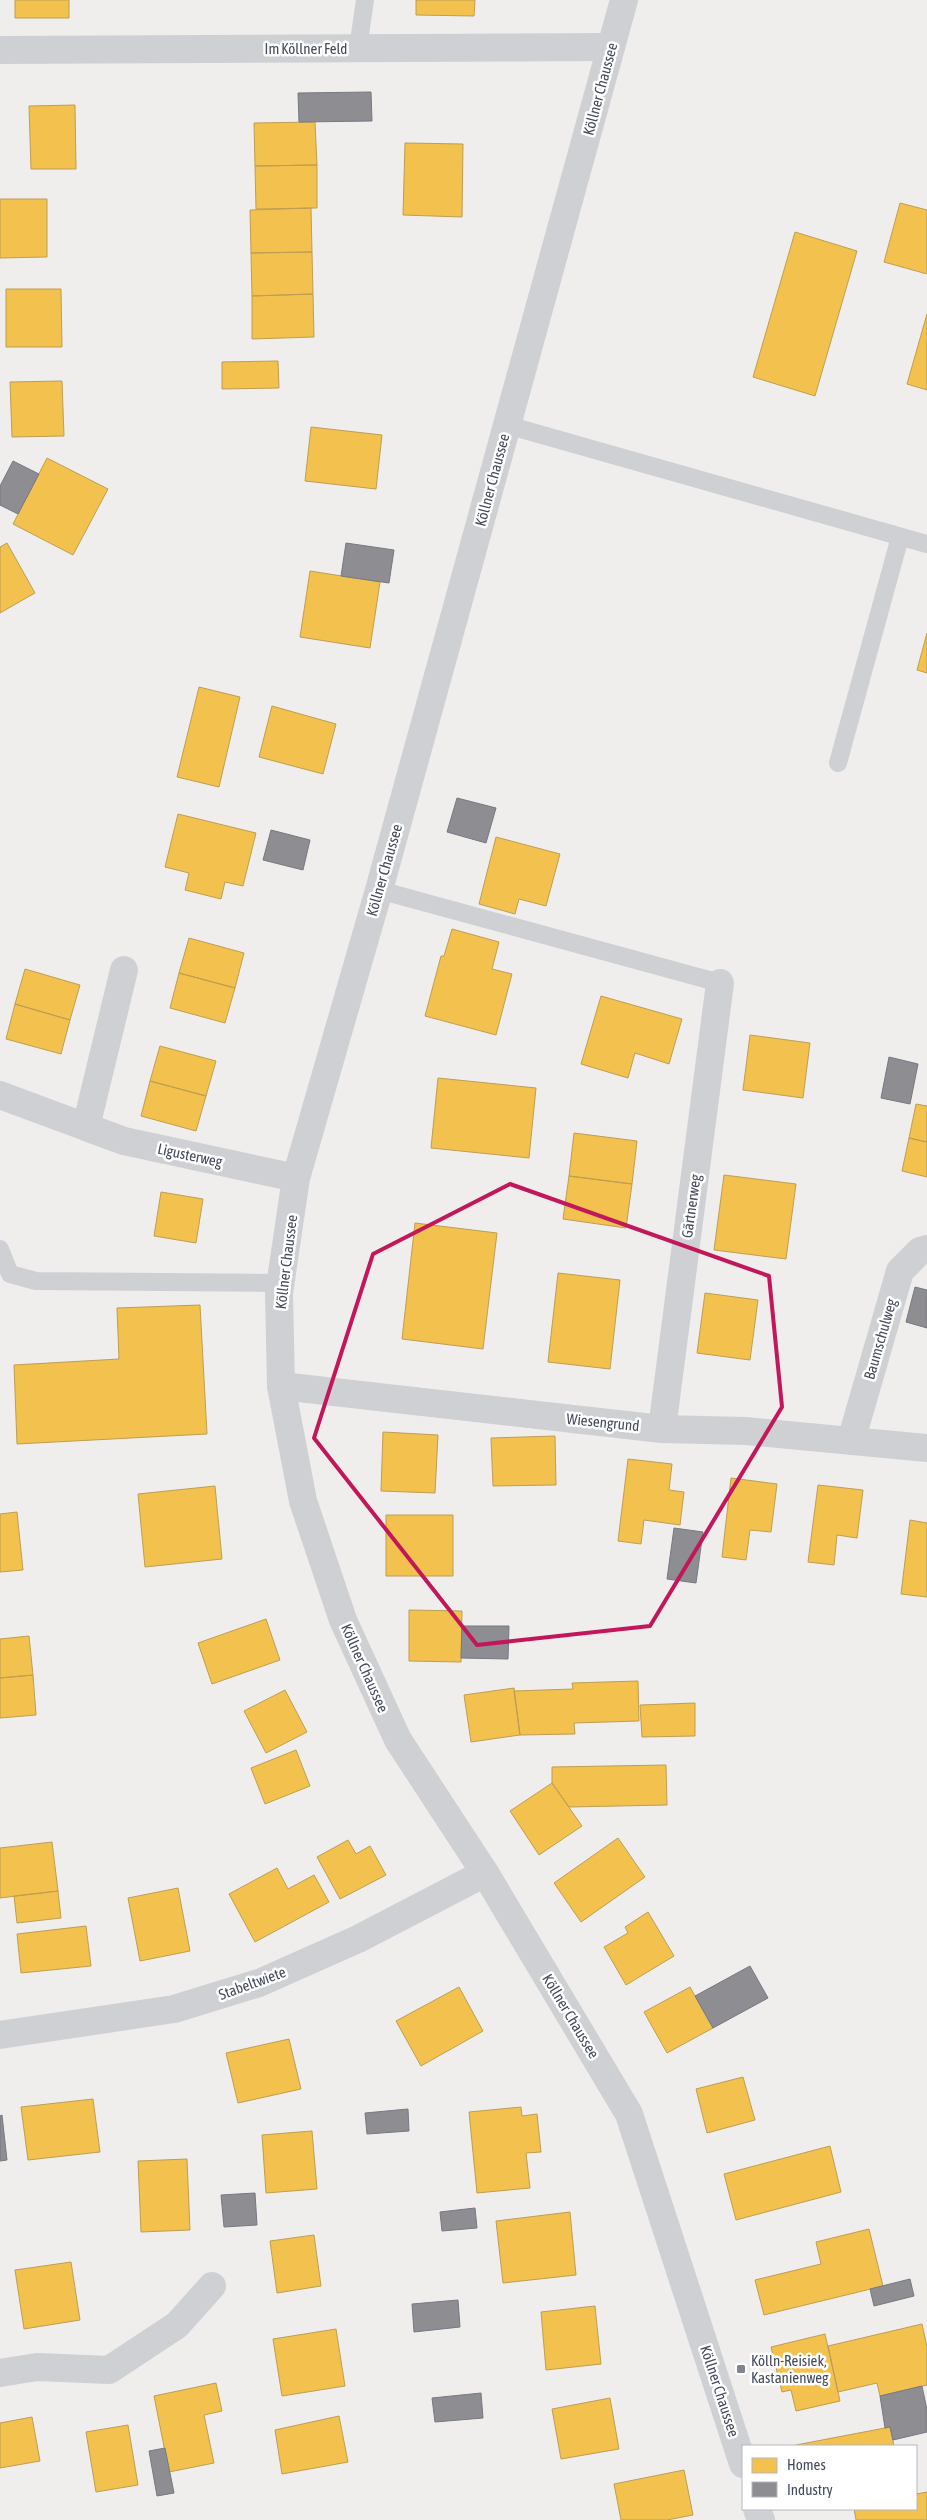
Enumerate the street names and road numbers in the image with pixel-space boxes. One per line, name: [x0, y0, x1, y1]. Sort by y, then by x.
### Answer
street label: Im Köllner Feld: [265, 40, 347, 57]
street label: Köllner Chaussee: [579, 41, 621, 137]
street label: Köllner Chaussee: [471, 432, 513, 528]
street label: Köllner Chaussee: [363, 822, 405, 918]
street label: Ligusterweg: [156, 1140, 224, 1170]
street label: Gärtnerweg: [678, 1173, 704, 1239]
street label: Köllner Chaussee: [272, 1214, 300, 1310]
street label: Baumschulweg: [860, 1296, 900, 1381]
street label: Wiesengrund: [566, 1410, 640, 1434]
street label: Köllner Chaussee: [338, 1621, 392, 1715]
street label: Stabeltwiete: [216, 1963, 288, 2003]
street label: Köllner Chaussee: [539, 1971, 603, 2061]
street label: Köllner Chaussee: [697, 2343, 743, 2439]

